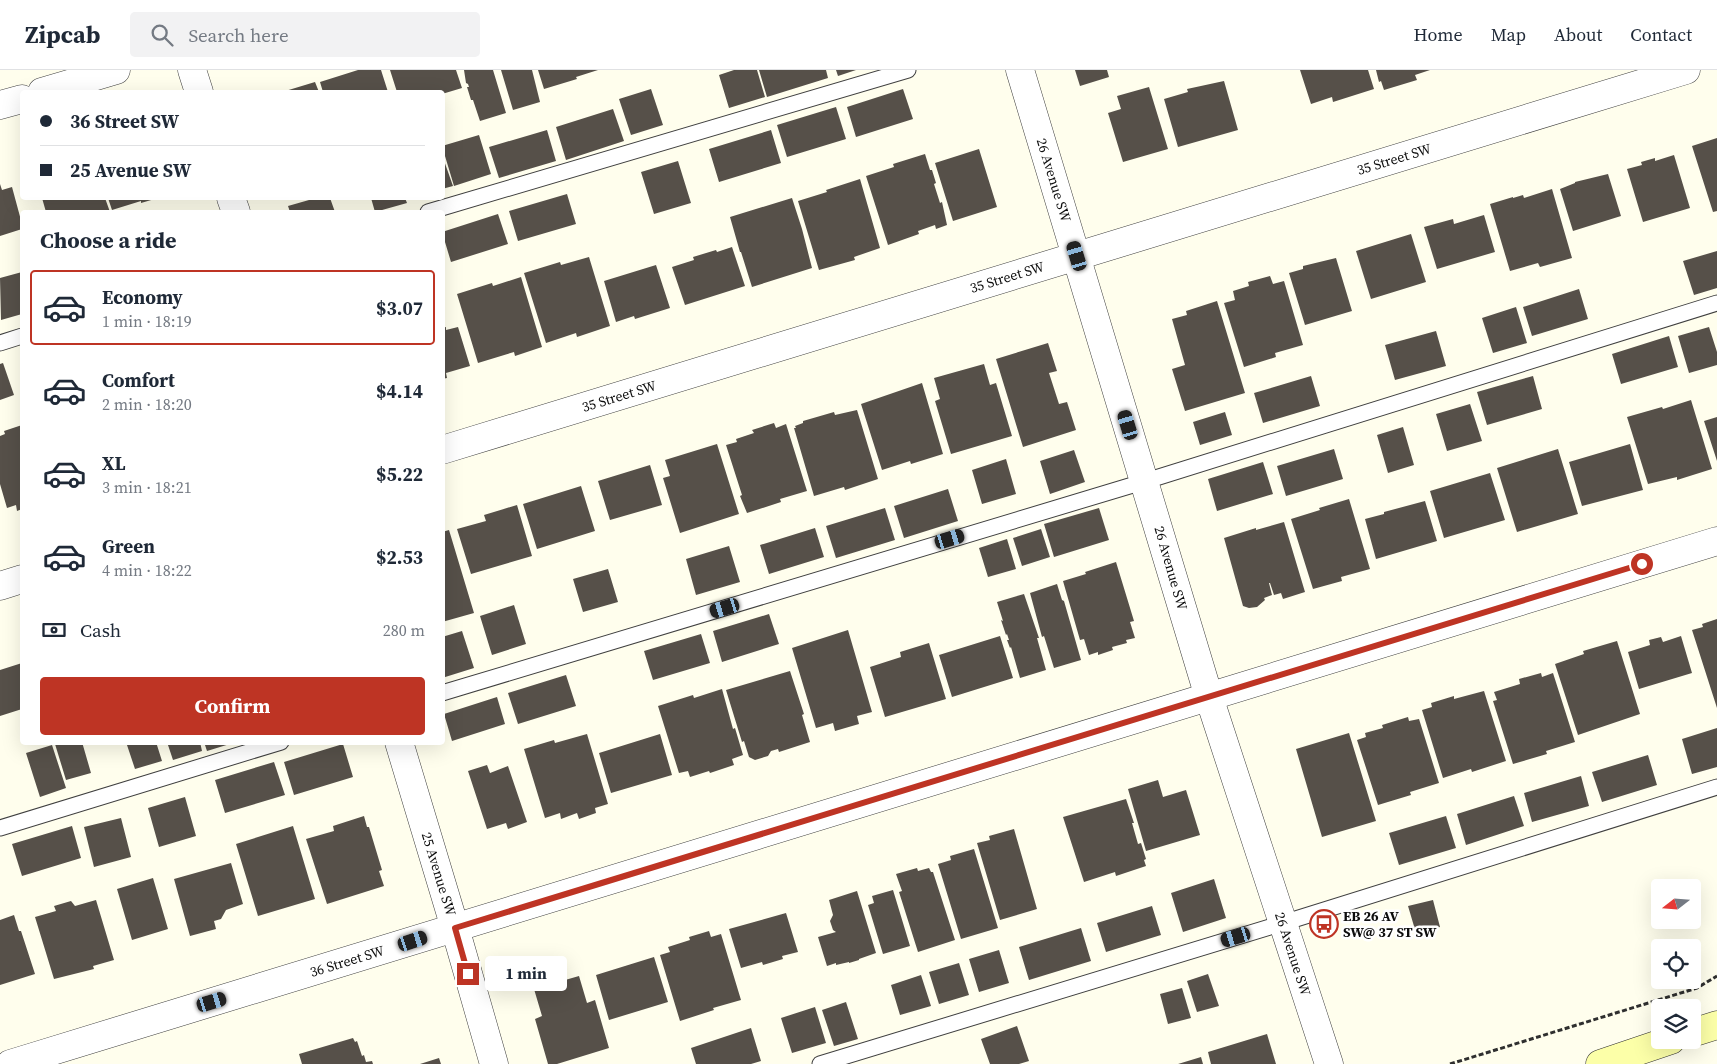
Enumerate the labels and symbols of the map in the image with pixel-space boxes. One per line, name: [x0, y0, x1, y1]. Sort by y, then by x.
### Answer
street label: 26 Avenue SW: [1032, 136, 1076, 225]
street label: 35 Street SW: [1354, 138, 1434, 180]
car: [1065, 239, 1088, 273]
street label: 35 Street SW: [967, 256, 1047, 298]
street label: 35 Street SW: [579, 375, 659, 417]
car: [1116, 408, 1139, 442]
street label: 26 Avenue SW: [1149, 524, 1193, 613]
car: [933, 527, 966, 551]
route start: [1631, 553, 1653, 575]
car: [708, 596, 741, 620]
street label: 25 Avenue SW: [417, 830, 461, 919]
north arrow: [1651, 879, 1701, 929]
place label: EB 26 AV SW@ 37 ST SW: [1343, 906, 1437, 942]
bus stop icon: EB 26 AV SW@ 37 ST SW: [1309, 909, 1339, 939]
street label: 26 Avenue SW: [1270, 910, 1316, 999]
car: [1219, 925, 1252, 949]
car: [396, 929, 429, 953]
street label: 36 Street SW: [307, 940, 387, 982]
callout: 1 min: [486, 956, 568, 992]
route end: [457, 963, 479, 985]
car: [195, 990, 228, 1014]

